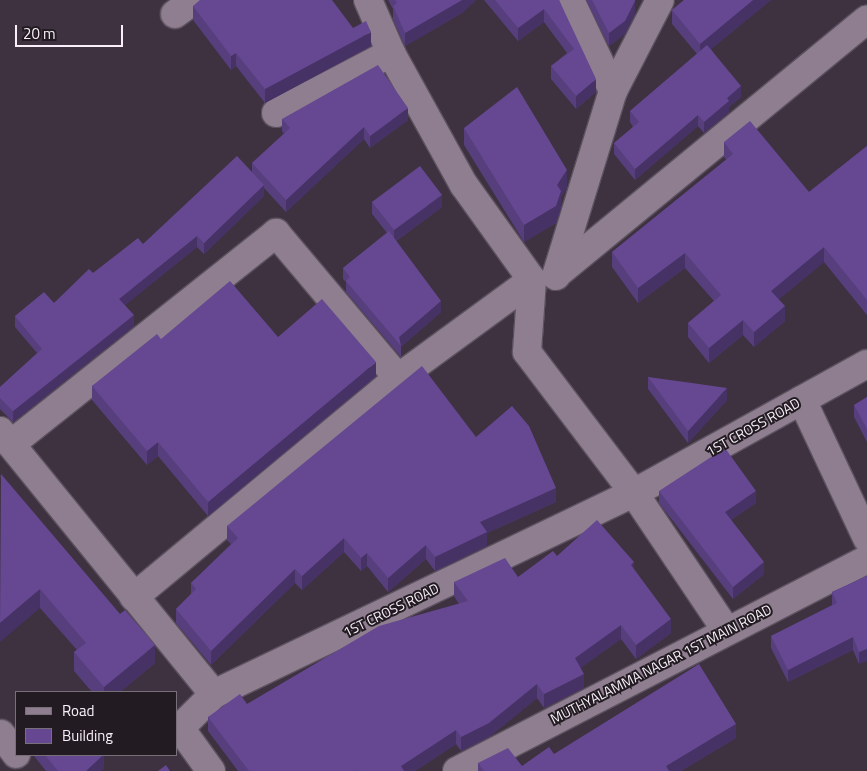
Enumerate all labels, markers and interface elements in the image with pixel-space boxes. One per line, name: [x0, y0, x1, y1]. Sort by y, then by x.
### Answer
scale bar: [18, 15, 125, 47]
text: 20 m: [23, 22, 56, 45]
street label: 1ST CROSS ROAD: [703, 394, 803, 460]
street label: 1ST CROSS ROAD: [340, 580, 442, 640]
street label: MUTHYALAMMA NAGAR 1ST MAIN ROAD: [548, 601, 774, 727]
legend: [15, 691, 178, 756]
text: Road: [62, 699, 94, 722]
text: Building: [62, 724, 113, 747]

